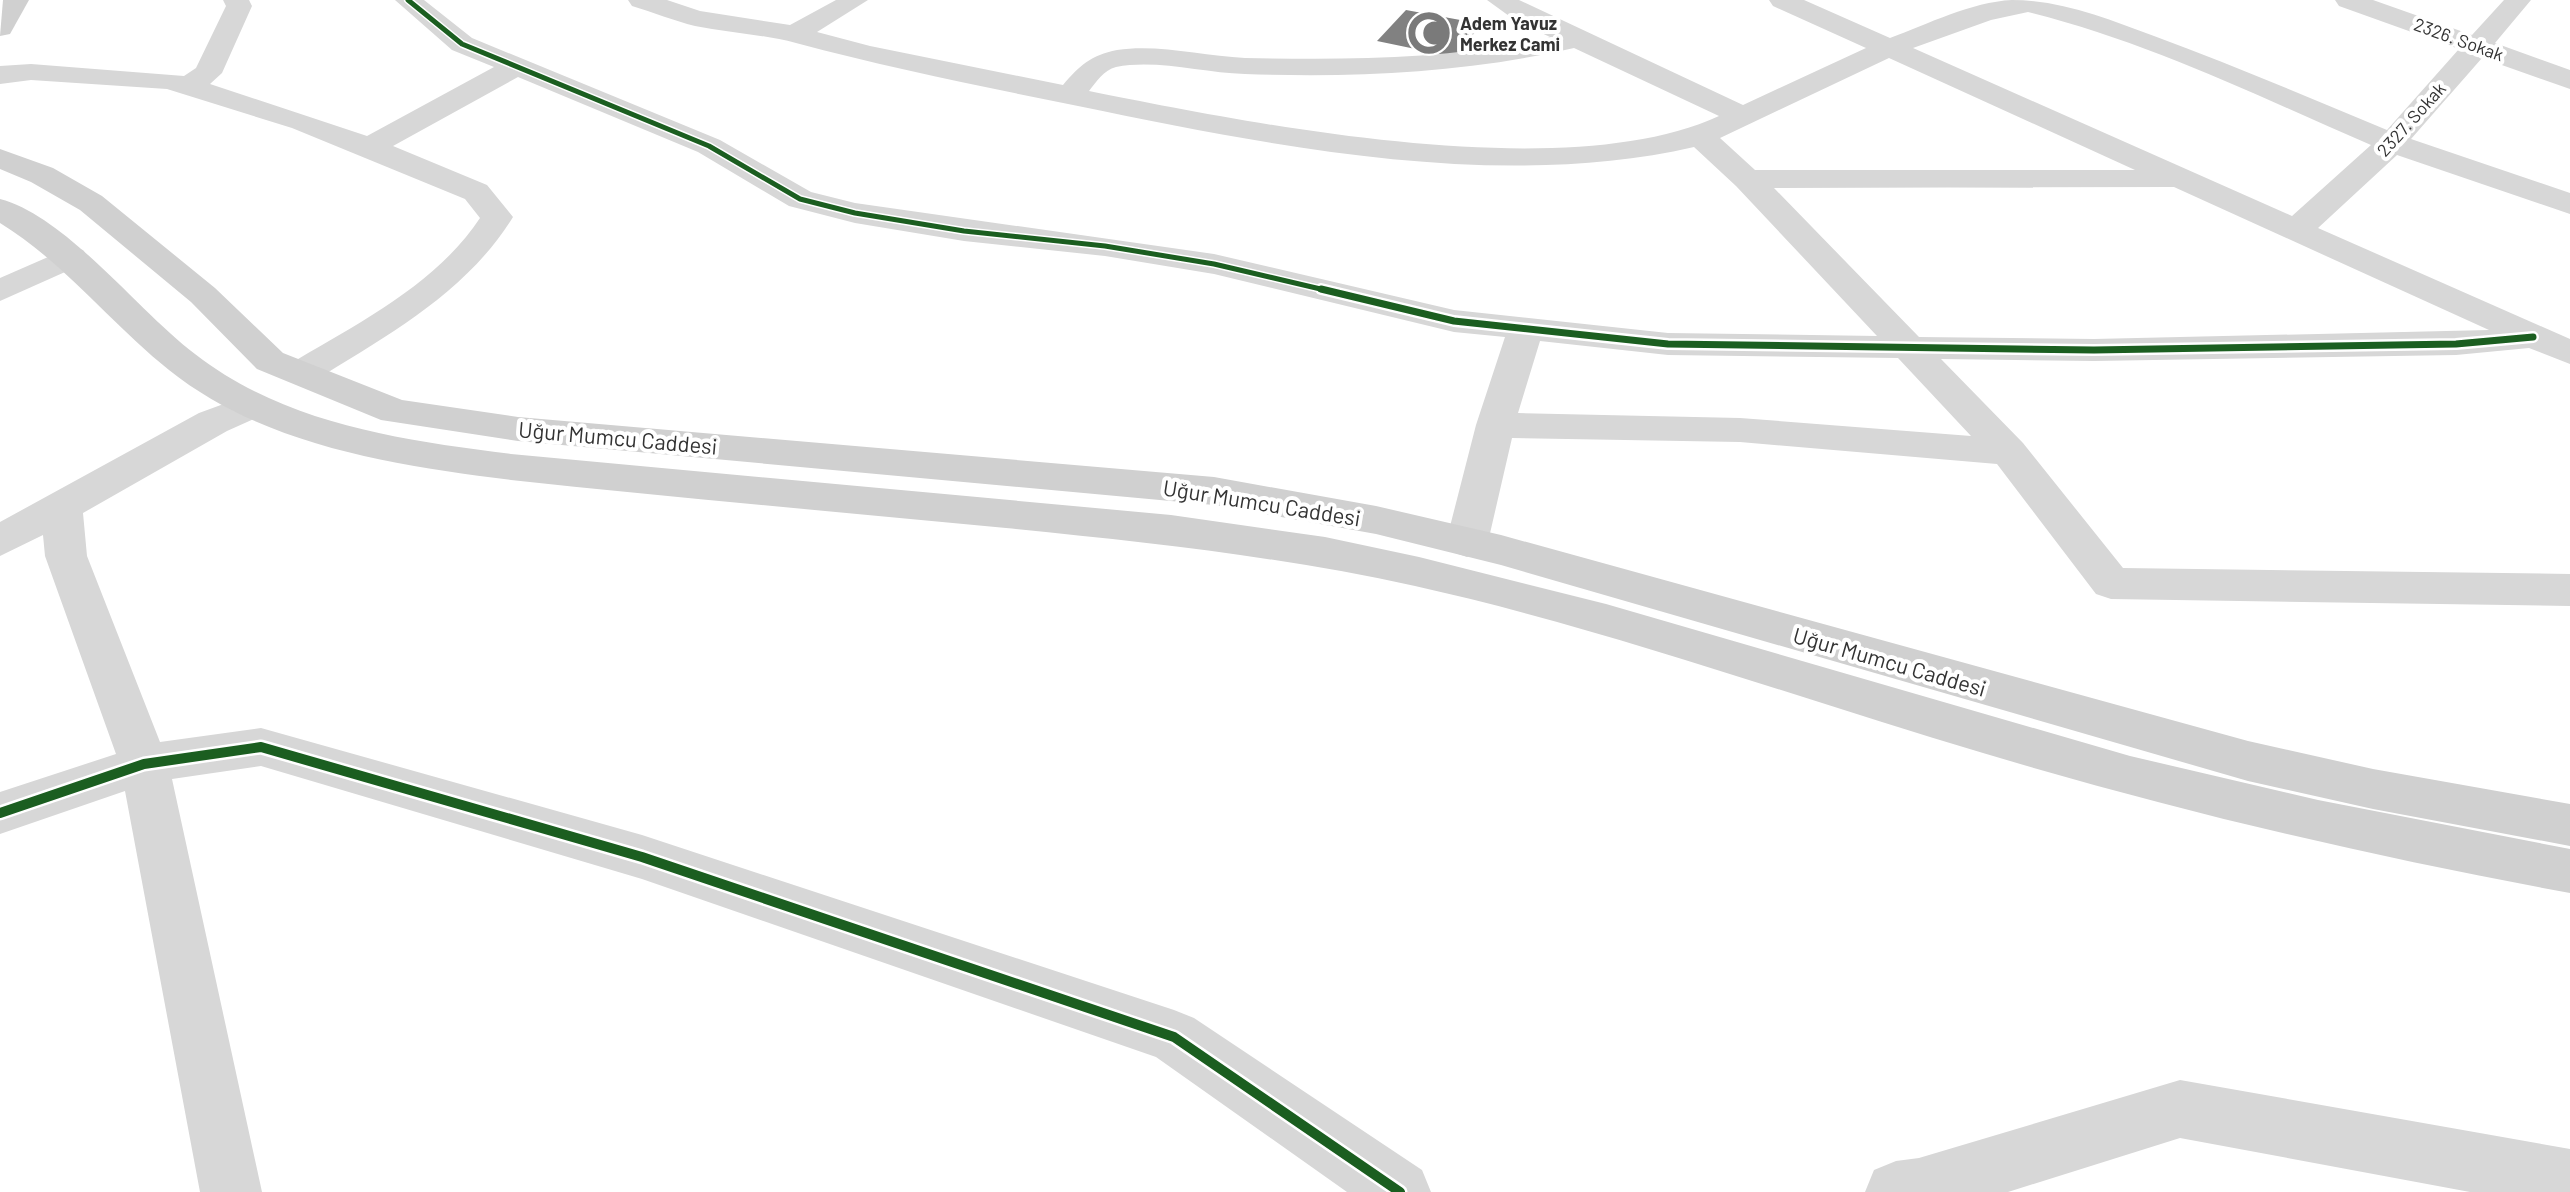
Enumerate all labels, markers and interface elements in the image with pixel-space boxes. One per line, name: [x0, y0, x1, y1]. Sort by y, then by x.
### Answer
mosque icon: Adem Yavuz Merkez Cami: [1405, 9, 1453, 57]
place label: Adem Yavuz Merkez Cami: [1460, 12, 1560, 55]
street label: 2326. Sokak: [2411, 13, 2507, 65]
street label: 2327. Sokak: [2372, 77, 2450, 161]
street label: Uğur Mumcu Caddesi: [517, 415, 719, 459]
street label: Uğur Mumcu Caddesi: [1161, 474, 1363, 530]
street label: Uğur Mumcu Caddesi: [1790, 621, 1990, 701]

